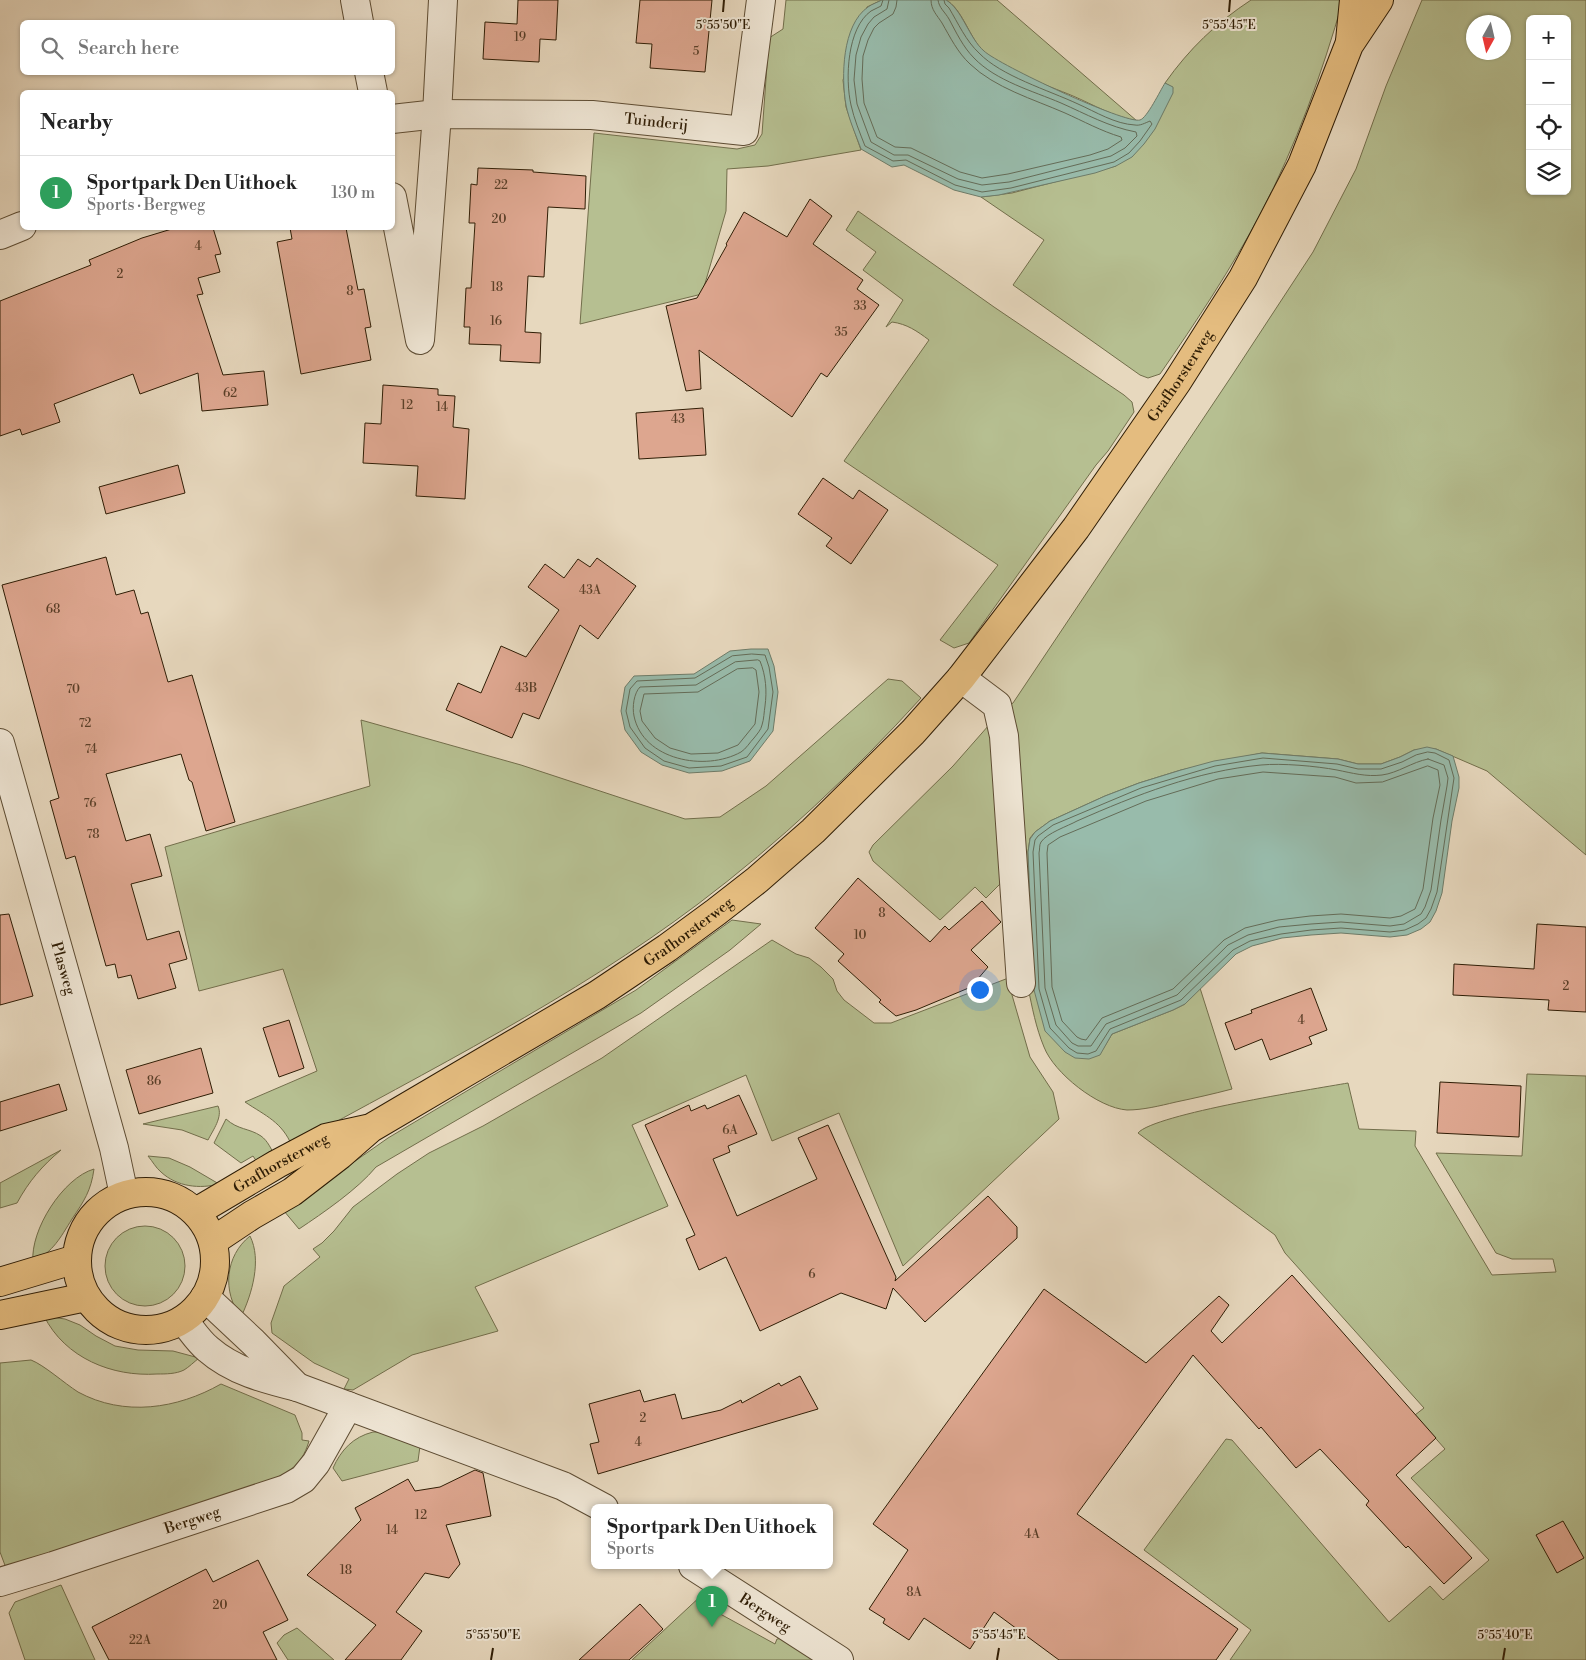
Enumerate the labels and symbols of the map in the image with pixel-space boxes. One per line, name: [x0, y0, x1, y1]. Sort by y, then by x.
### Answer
north arrow: [1466, 15, 1511, 60]
text: 5°55'50"E: [696, 18, 750, 33]
text: 5°55'45"E: [1202, 18, 1256, 33]
house number: 19: [514, 30, 526, 45]
house number: 5: [693, 44, 700, 59]
street label: Tuinderij: [623, 109, 689, 135]
house number: 22: [494, 178, 508, 193]
house number: 20: [492, 212, 506, 227]
house number: 4: [194, 239, 202, 254]
house number: 2: [117, 267, 124, 282]
house number: 18: [491, 280, 503, 295]
house number: 8: [346, 284, 354, 299]
house number: 33: [853, 299, 867, 314]
house number: 16: [490, 314, 502, 329]
house number: 35: [834, 325, 848, 340]
street label: Grafhorsterweg: [1143, 326, 1218, 426]
house number: 62: [223, 386, 237, 401]
house number: 12: [401, 398, 413, 413]
house number: 14: [436, 400, 448, 415]
house number: 43: [671, 412, 685, 427]
house number: 43A: [579, 583, 602, 598]
house number: 68: [46, 602, 60, 617]
house number: 43B: [515, 681, 537, 696]
house number: 70: [66, 682, 80, 697]
house number: 72: [79, 716, 92, 731]
house number: 74: [85, 742, 97, 757]
house number: 76: [84, 796, 96, 811]
house number: 78: [86, 827, 100, 842]
street label: Grafhorsterweg: [640, 893, 737, 971]
house number: 8: [878, 906, 886, 921]
house number: 10: [854, 928, 866, 943]
street label: Plasweg: [46, 939, 80, 998]
your location: [967, 977, 993, 1003]
house number: 2: [1563, 979, 1570, 994]
house number: 4: [1297, 1013, 1305, 1028]
house number: 86: [147, 1074, 161, 1089]
house number: 6A: [722, 1123, 739, 1138]
street label: Grafhorsterweg: [230, 1129, 332, 1198]
house number: 6: [808, 1267, 816, 1282]
house number: 2: [640, 1411, 647, 1426]
house number: 4: [634, 1435, 642, 1450]
street label: Bergweg: [161, 1502, 223, 1539]
house number: 12: [415, 1508, 427, 1523]
house number: 14: [386, 1523, 398, 1538]
house number: 4A: [1024, 1527, 1040, 1542]
house number: 18: [340, 1563, 352, 1578]
house number: 8A: [906, 1585, 923, 1600]
pin: 1: [696, 1586, 728, 1627]
street label: Bergweg: [735, 1589, 795, 1637]
house number: 20: [213, 1598, 227, 1613]
text: 5°55'50"E: [466, 1628, 520, 1643]
text: 5°55'45"E: [972, 1628, 1026, 1643]
text: 5°55'40"E: [1477, 1628, 1533, 1643]
house number: 22A: [129, 1633, 152, 1648]

